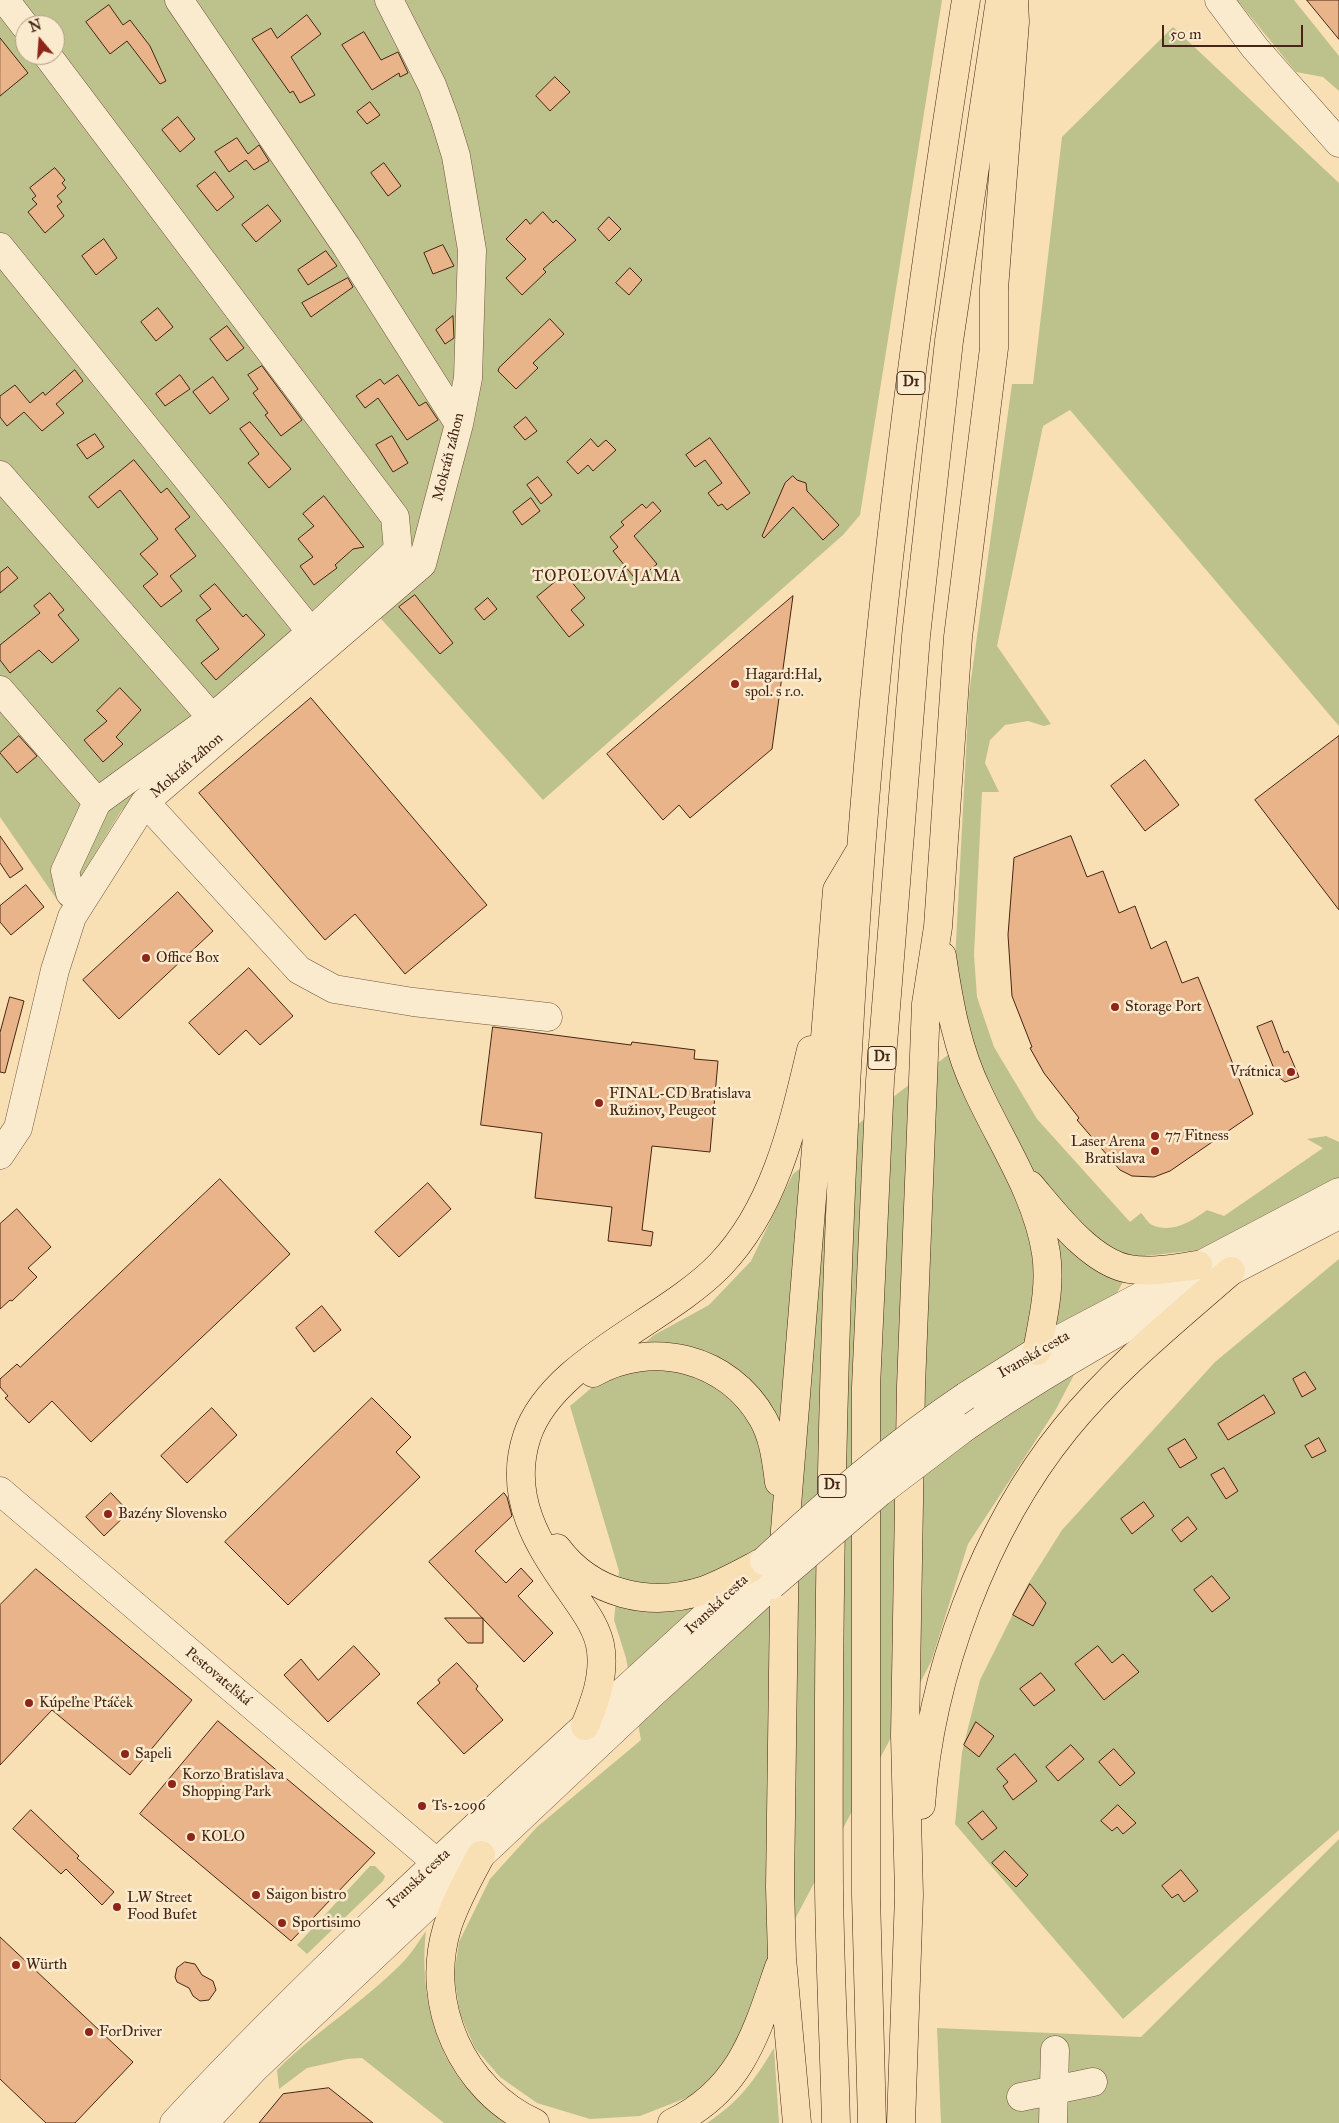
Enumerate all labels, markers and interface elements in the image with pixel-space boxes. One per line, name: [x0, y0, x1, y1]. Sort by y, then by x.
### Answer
north arrow: [15, 15, 65, 65]
scale bar: [1164, 15, 1305, 47]
text: N: [27, 16, 44, 36]
text: 50 m: [1170, 25, 1202, 43]
road number: D1: [897, 372, 925, 394]
street label: Mokráň záhon: [429, 411, 469, 503]
district label: TOPOĽOVÁ JAMA: [531, 567, 683, 587]
place label: Hagard:Hal, spol. s r.o.: [745, 666, 822, 701]
marker: Hagard:Hal, spol. s r.o.: [729, 678, 741, 690]
street label: Mokráň záhon: [147, 730, 227, 802]
place label: Office Box: [156, 949, 219, 967]
marker: Office Box: [140, 952, 152, 964]
place label: Storage Port: [1125, 998, 1202, 1016]
marker: Storage Port: [1109, 1001, 1121, 1013]
road number: D1: [868, 1046, 896, 1070]
place label: Vrátnica: [1230, 1063, 1281, 1081]
marker: Vrátnica: [1285, 1066, 1297, 1078]
place label: FINAL-CD Bratislava Ružinov, Peugeot: [609, 1085, 751, 1120]
marker: FINAL-CD Bratislava Ružinov, Peugeot: [593, 1097, 605, 1109]
place label: 77 Fitness: [1165, 1127, 1229, 1145]
marker: 77 Fitness: [1149, 1130, 1161, 1142]
place label: Laser Arena Bratislava: [1071, 1133, 1145, 1168]
marker: Laser Arena Bratislava: [1149, 1145, 1161, 1157]
street label: Ivanská cesta: [995, 1327, 1073, 1383]
road number: D1: [818, 1474, 846, 1498]
place label: Bazény Slovensko: [118, 1505, 227, 1523]
marker: Bazény Slovensko: [102, 1508, 114, 1520]
street label: Ivanská cesta: [682, 1571, 752, 1639]
street label: Pestovateľská: [181, 1644, 255, 1710]
place label: Kúpeľne Ptáček: [39, 1694, 133, 1712]
marker: Kúpeľne Ptáček: [23, 1697, 35, 1709]
place label: Sapeli: [135, 1745, 172, 1763]
marker: Sapeli: [119, 1748, 131, 1760]
place label: Korzo Bratislava Shopping Park: [182, 1766, 284, 1801]
marker: Korzo Bratislava Shopping Park: [166, 1778, 178, 1790]
place label: Ts-2096: [432, 1797, 485, 1815]
marker: Ts-2096: [416, 1800, 428, 1812]
place label: KOLO: [201, 1828, 245, 1846]
marker: KOLO: [185, 1831, 197, 1843]
street label: Ivanská cesta: [384, 1845, 454, 1913]
place label: Saigon bistro: [266, 1886, 346, 1904]
place label: LW Street Food Bufet: [127, 1889, 197, 1924]
marker: Saigon bistro: [250, 1889, 262, 1901]
marker: LW Street Food Bufet: [111, 1901, 123, 1913]
place label: Sportisimo: [292, 1914, 361, 1932]
marker: Sportisimo: [276, 1917, 288, 1929]
place label: Würth: [26, 1956, 67, 1974]
marker: Würth: [10, 1959, 22, 1971]
place label: ForDriver: [99, 2023, 162, 2041]
marker: ForDriver: [83, 2026, 95, 2038]

